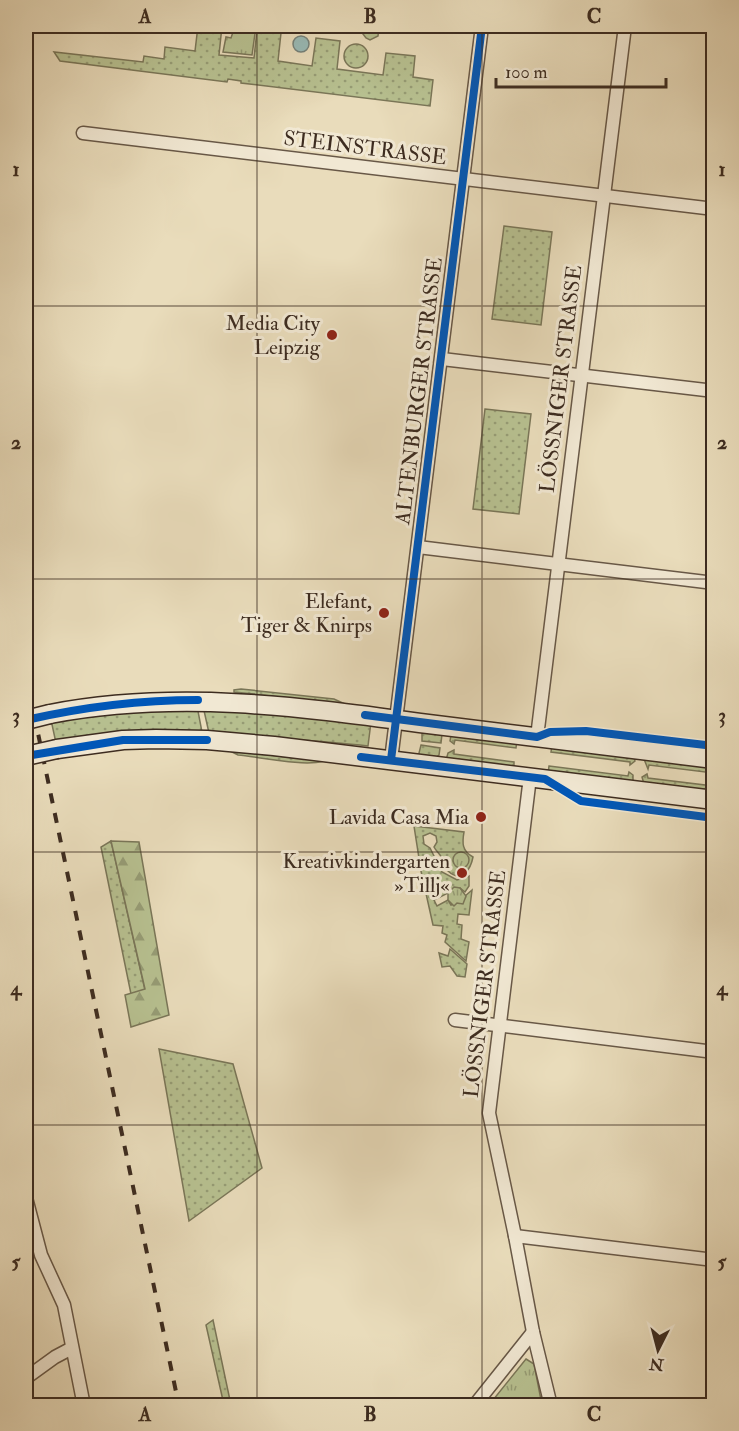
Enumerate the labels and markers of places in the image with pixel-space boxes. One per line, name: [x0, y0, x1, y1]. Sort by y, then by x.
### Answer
place label: Media City Leipzig: [226, 310, 321, 361]
marker: Media City Leipzig: [325, 328, 339, 342]
place label: Elefant, Tiger & Knirps: [241, 588, 372, 639]
marker: Elefant, Tiger & Knirps: [377, 606, 391, 620]
place label: Lavida Casa Mia: [329, 804, 469, 831]
marker: Lavida Casa Mia: [474, 810, 488, 824]
place label: Kreativkindergarten »Tillj«: [282, 848, 450, 899]
marker: Kreativkindergarten »Tillj«: [455, 866, 469, 880]

